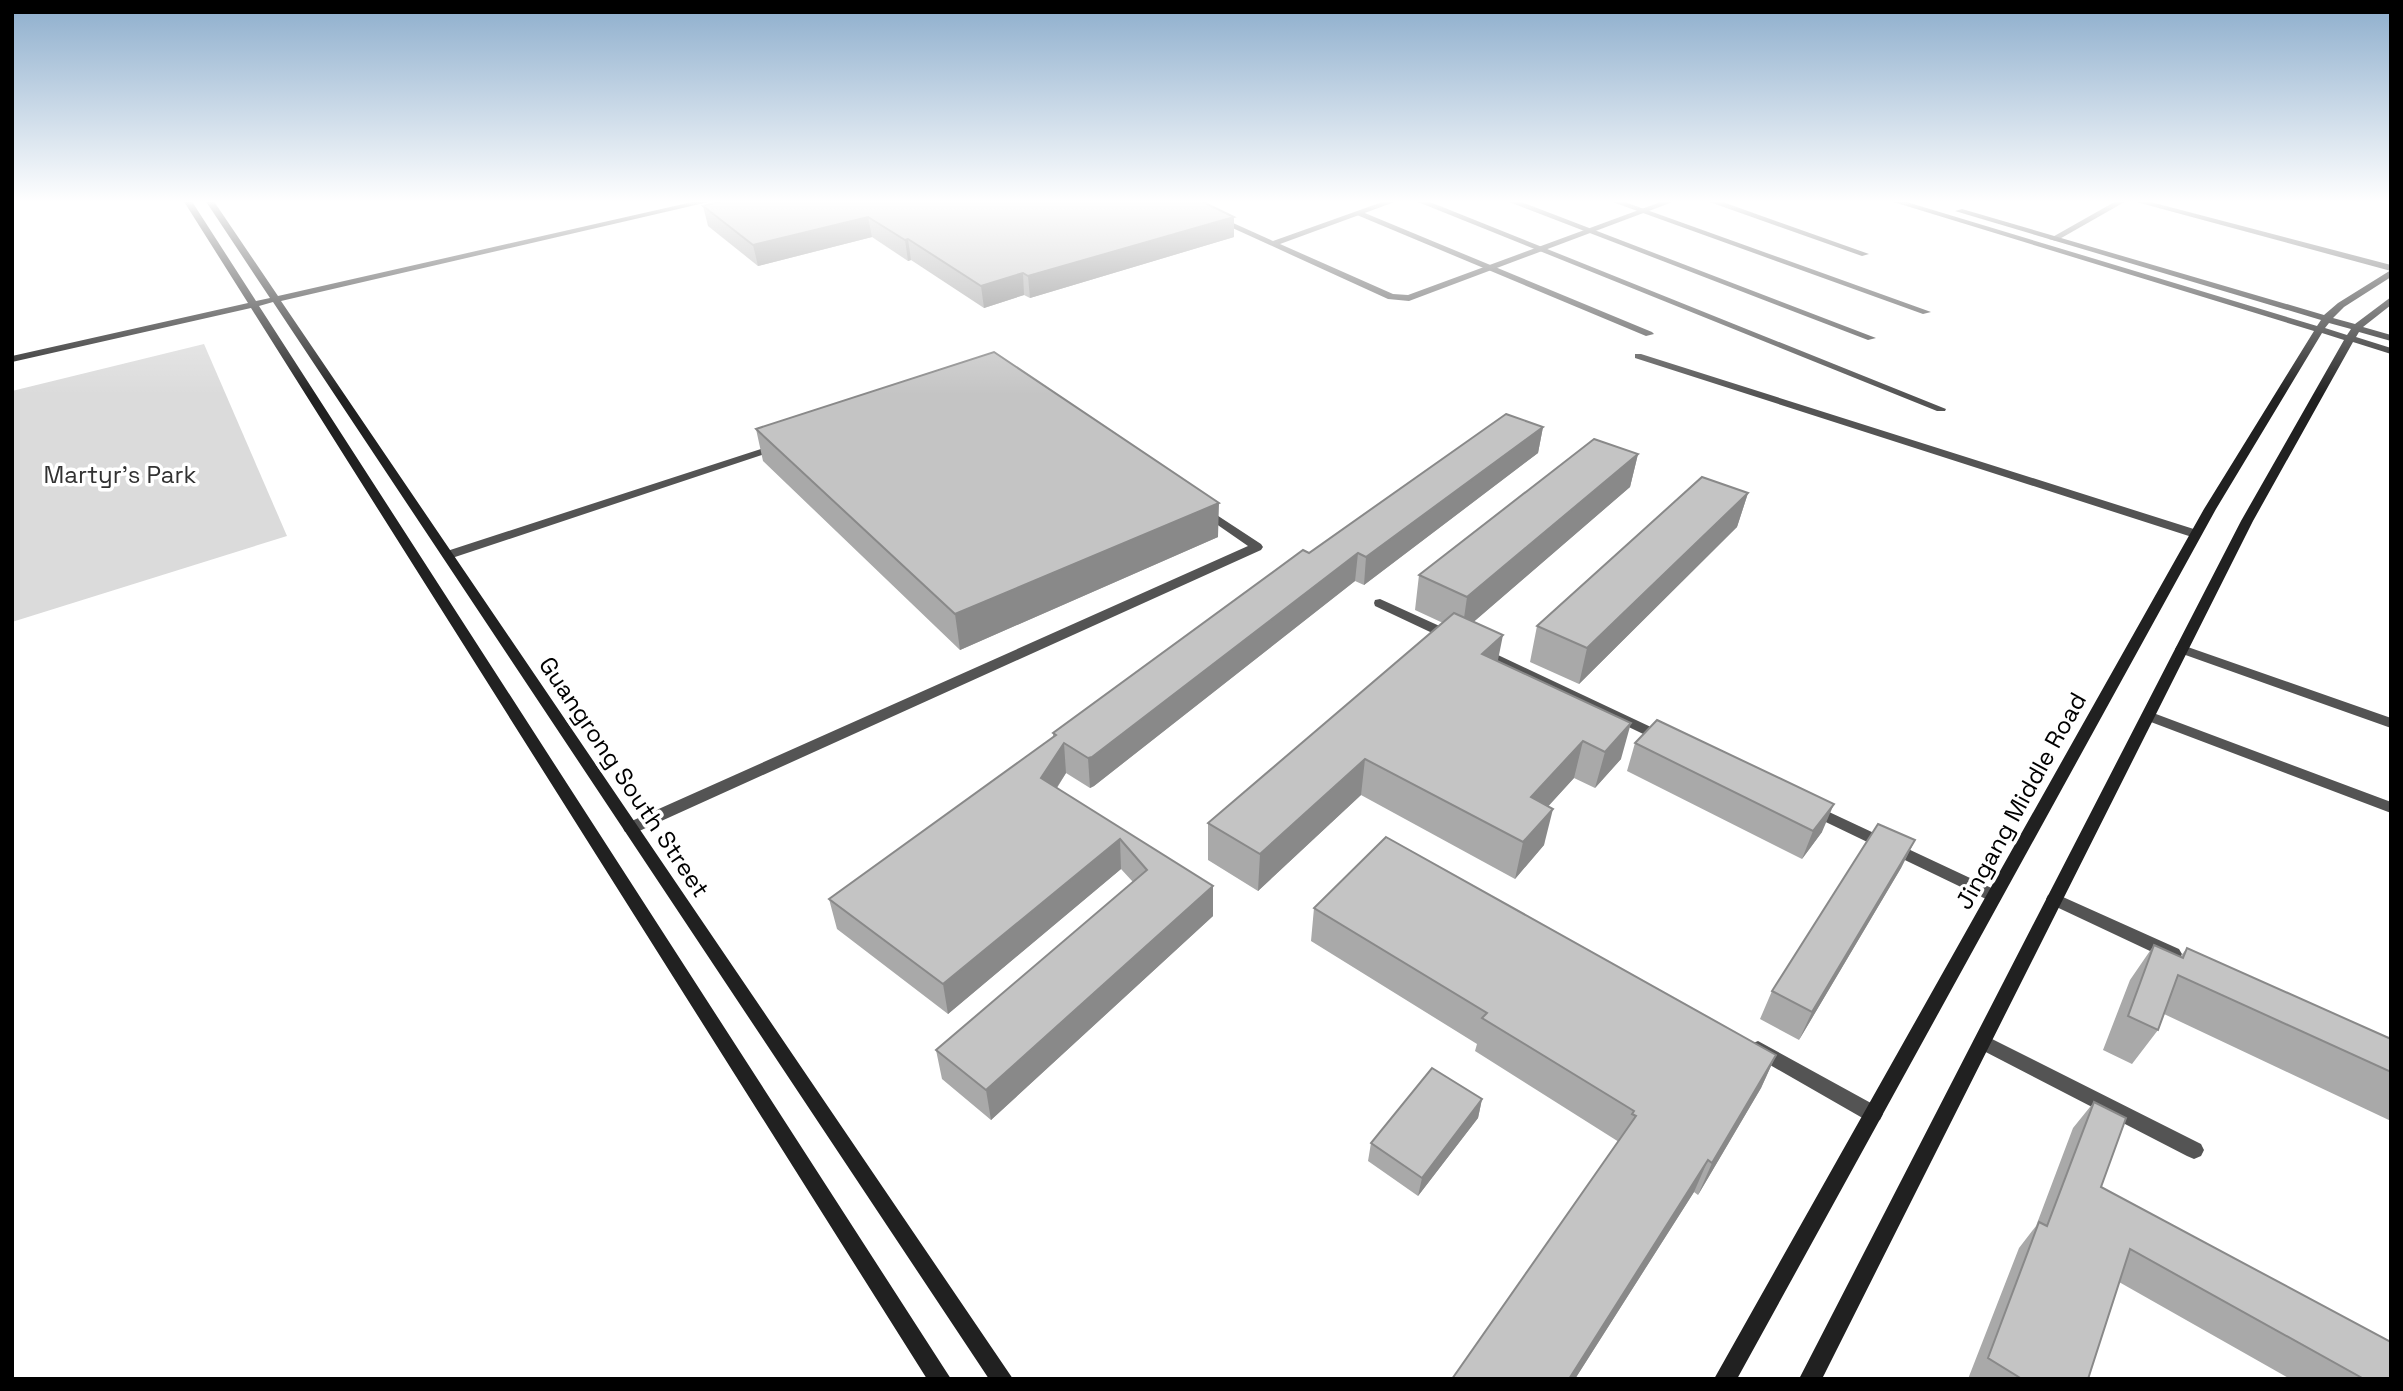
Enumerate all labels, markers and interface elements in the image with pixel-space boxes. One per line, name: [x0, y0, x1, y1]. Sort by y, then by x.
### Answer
park label: Martyr's Park: [43, 459, 197, 490]
street label: Guangrong South Street: [532, 650, 717, 903]
street label: Jingang Middle Road: [1948, 687, 2093, 915]

